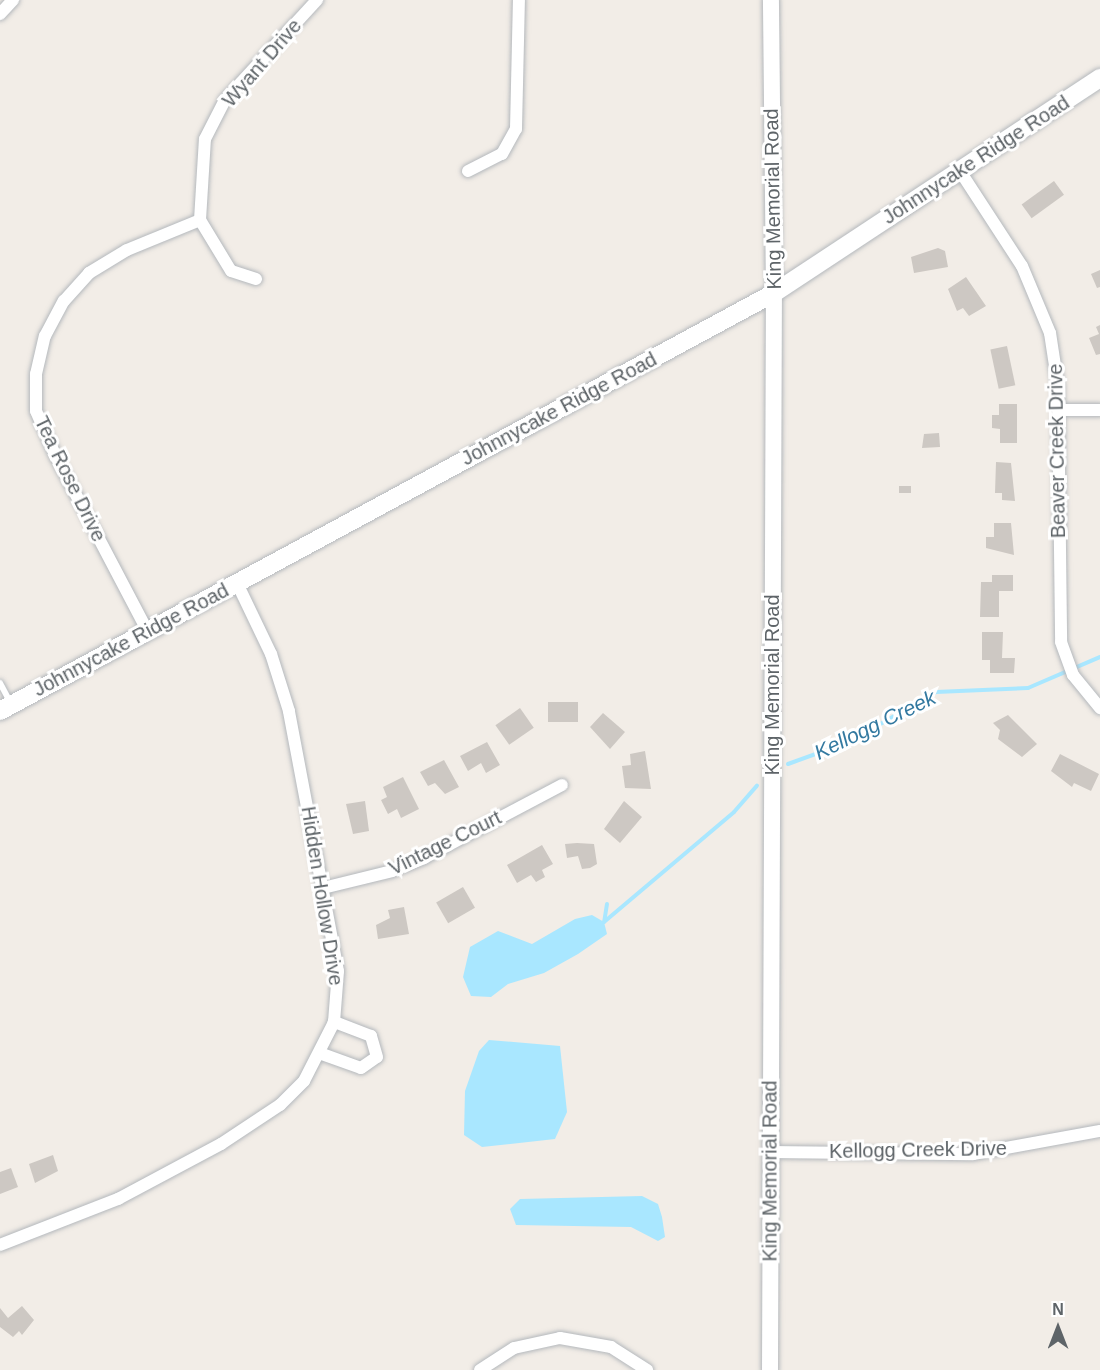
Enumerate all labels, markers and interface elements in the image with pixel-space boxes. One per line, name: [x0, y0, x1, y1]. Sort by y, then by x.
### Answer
street label: Wyant Drive: [217, 14, 307, 112]
street label: Johnnycake Ridge Road: [878, 91, 1074, 229]
street label: King Memorial Road: [759, 108, 787, 290]
street label: Johnnycake Ridge Road: [457, 347, 661, 471]
street label: Beaver Creek Drive: [1043, 364, 1071, 538]
street label: Tea Rose Drive: [29, 412, 111, 546]
street label: Johnnycake Ridge Road: [29, 578, 233, 702]
street label: King Memorial Road: [760, 594, 784, 776]
water label: Kellogg Creek: [810, 685, 940, 765]
street label: Hidden Hollow Drive: [296, 805, 348, 987]
street label: Vintage Court: [385, 805, 505, 881]
street label: King Memorial Road: [758, 1080, 782, 1262]
street label: Kellogg Creek Drive: [829, 1136, 1007, 1164]
north arrow: [1028, 1298, 1088, 1358]
text: N: [1052, 1301, 1064, 1318]

